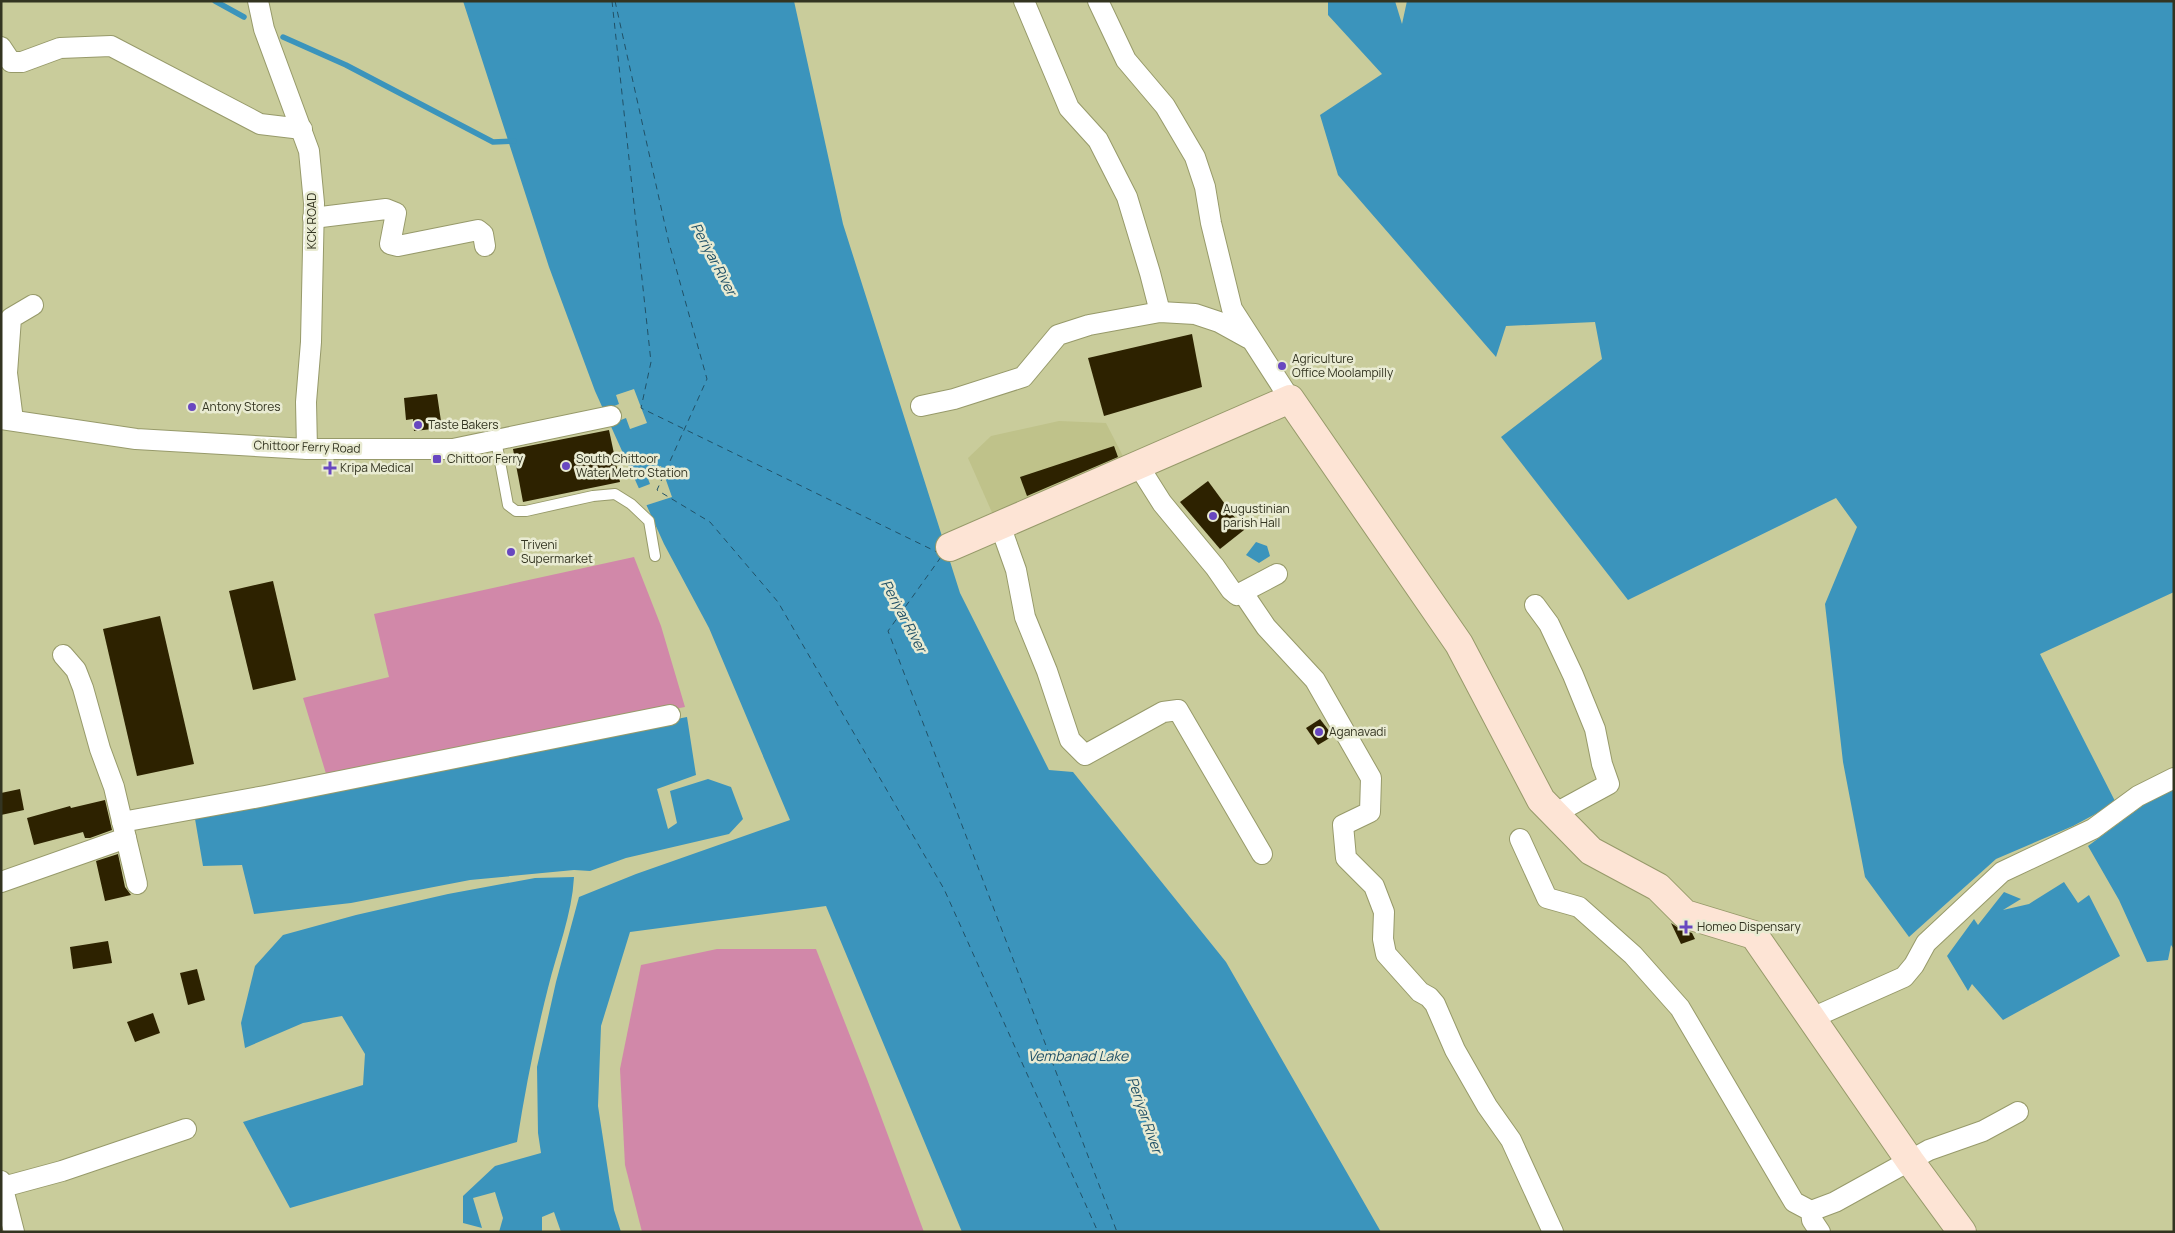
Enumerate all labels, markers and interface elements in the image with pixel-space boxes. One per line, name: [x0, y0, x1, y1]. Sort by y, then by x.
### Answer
street label: KCK ROAD: [303, 193, 320, 249]
water label: Periyar River: [687, 219, 742, 300]
place label: Agriculture Office Moolampilly: [1292, 350, 1394, 381]
marker: Agriculture Office Moolampilly: [1276, 360, 1288, 372]
place label: Antony Stores: [202, 398, 281, 415]
marker: Antony Stores: [186, 401, 198, 413]
place label: Taste Bakers: [428, 416, 499, 433]
marker: Taste Bakers: [412, 419, 424, 431]
street label: Chittoor Ferry Road: [253, 436, 361, 457]
place label: Chittoor Ferry: [447, 450, 524, 467]
place label: South Chittoor Water Metro Station: [576, 450, 688, 481]
marker: Chittoor Ferry: [431, 453, 443, 465]
place label: Kripa Medical: [340, 459, 414, 476]
marker: South Chittoor Water Metro Station: [560, 460, 572, 472]
marker: Kripa Medical: [324, 462, 336, 474]
place label: Augustinian parish Hall: [1223, 500, 1290, 531]
marker: Augustinian parish Hall: [1207, 510, 1219, 522]
place label: Triveni Supermarket: [521, 536, 593, 567]
marker: Triveni Supermarket: [505, 546, 517, 558]
water label: Periyar River: [877, 576, 932, 657]
place label: Aganavadi: [1329, 723, 1386, 740]
marker: Aganavadi: [1313, 726, 1325, 738]
place label: Homeo Dispensary: [1697, 918, 1801, 935]
marker: Homeo Dispensary: [1679, 920, 1693, 934]
water label: Vembanad Lake: [1028, 1046, 1129, 1065]
water label: Periyar River: [1124, 1074, 1168, 1157]

